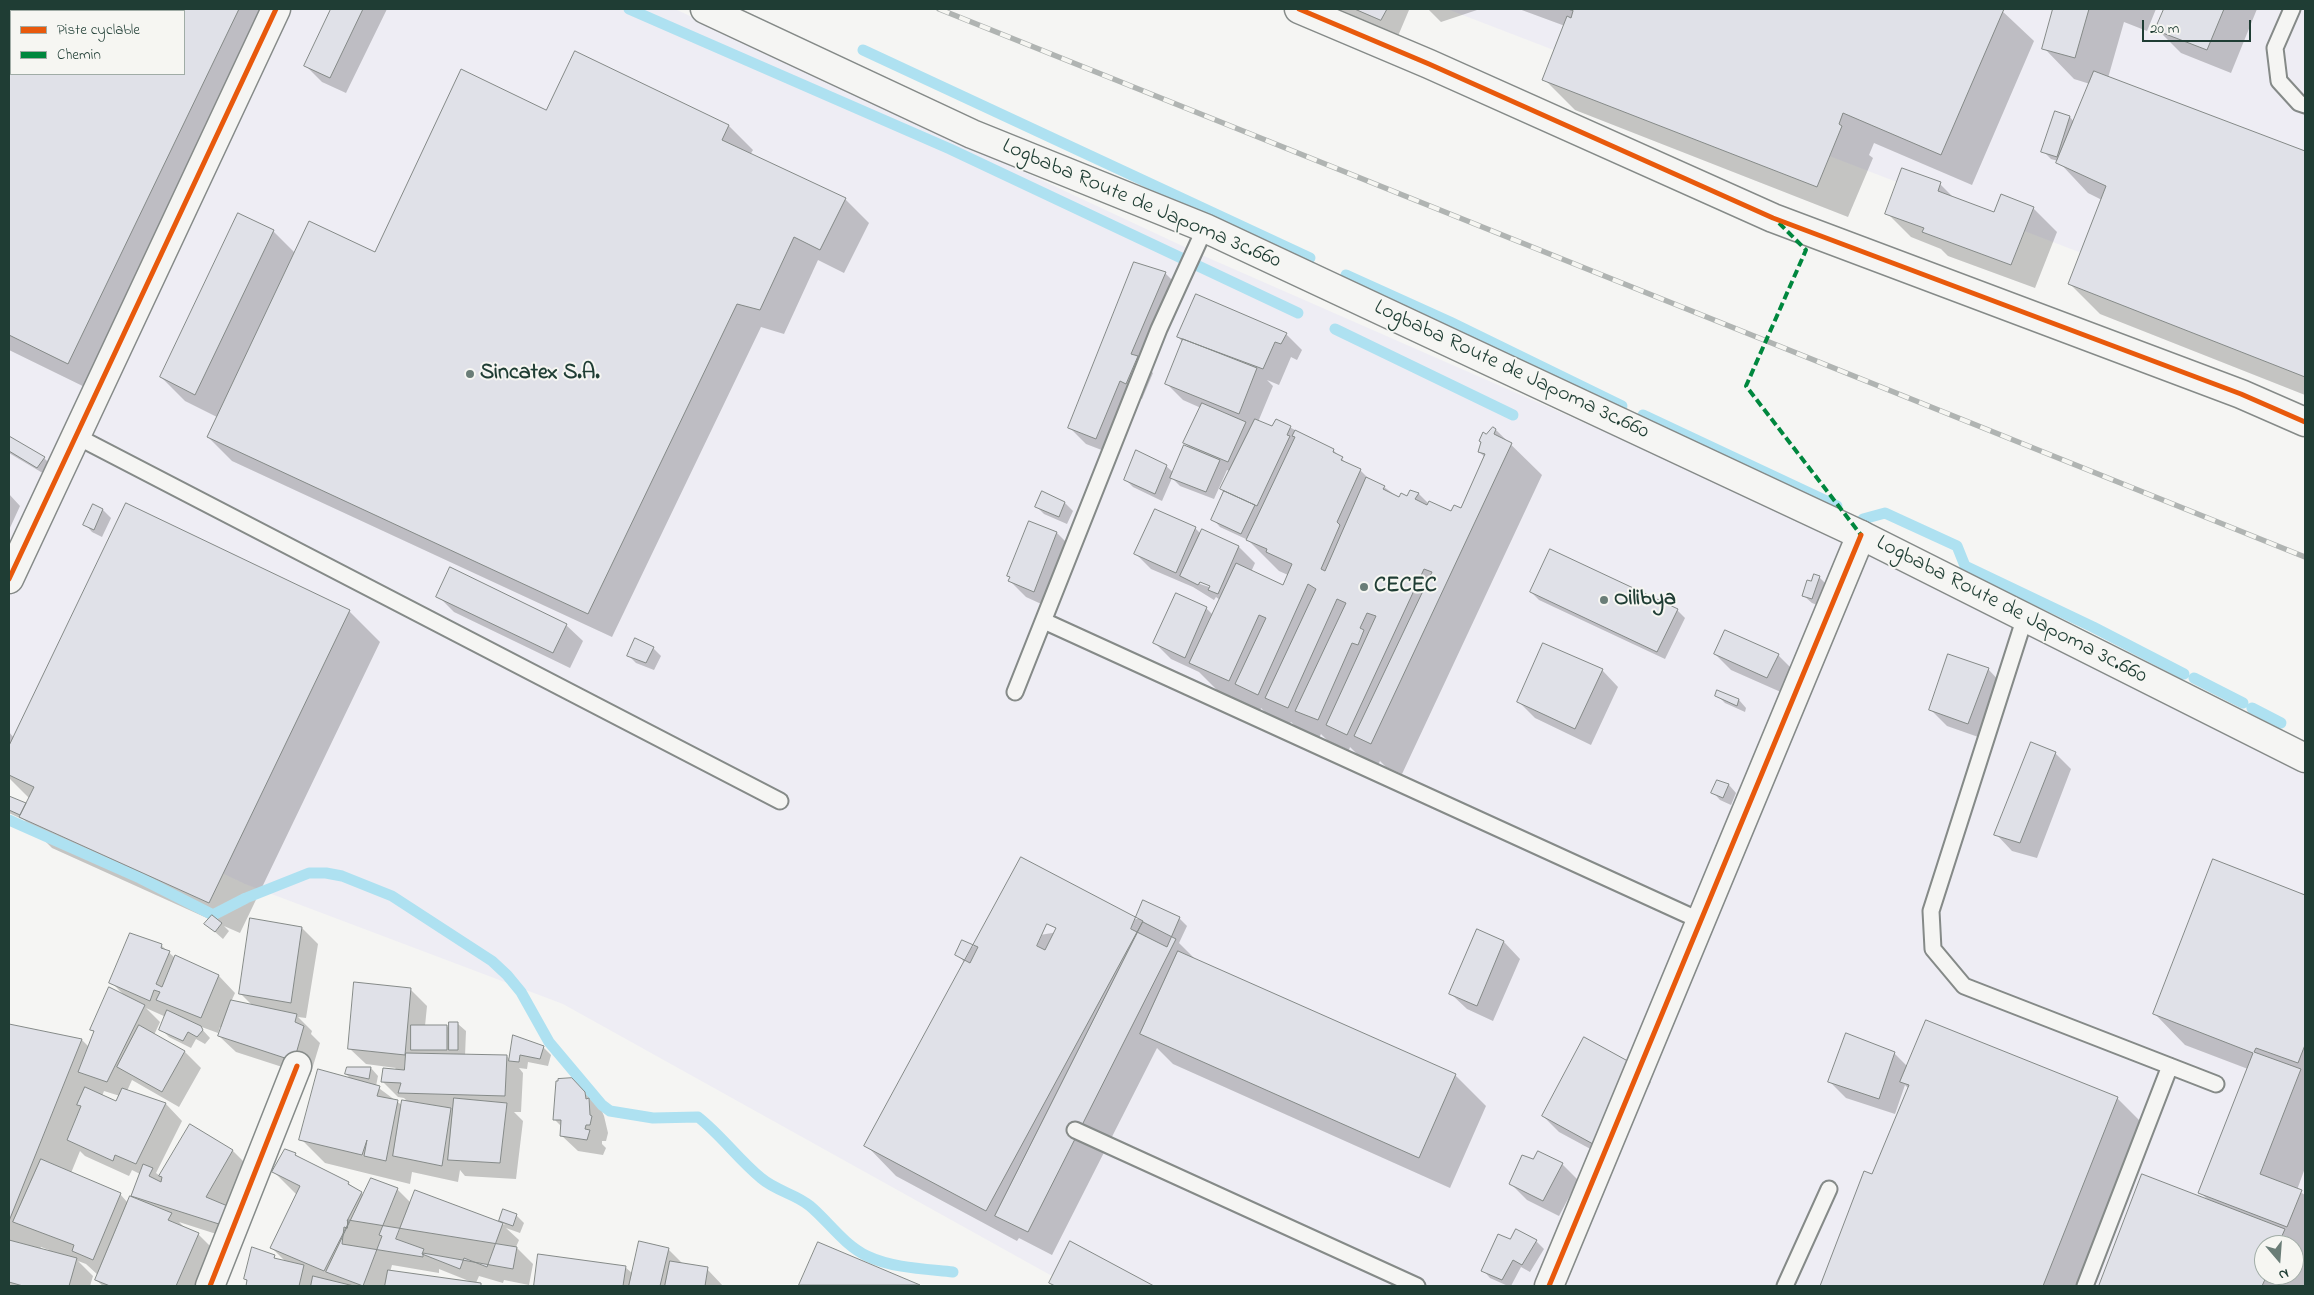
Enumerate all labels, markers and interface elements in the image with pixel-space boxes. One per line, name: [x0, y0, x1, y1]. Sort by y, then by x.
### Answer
legend: [10, 10, 185, 75]
scale bar: [2144, 10, 2253, 42]
text: 20 m: [2150, 18, 2179, 40]
text: Piste cyclable: [57, 19, 140, 41]
text: Chemin: [57, 44, 101, 66]
street label: Logbaba Route de Japoma 3c.660: [998, 134, 1284, 276]
street label: Logbaba Route de Japoma 3c.660: [1369, 296, 1653, 446]
place label: Sincatex S.A.: [480, 361, 600, 387]
marker: Sincatex S.A.: [464, 368, 476, 380]
street label: Logbaba Route de Japoma 3c.660: [1871, 531, 2151, 691]
place label: CECEC: [1374, 574, 1437, 600]
marker: CECEC: [1358, 581, 1370, 593]
place label: Oilibya: [1614, 587, 1676, 613]
marker: Oilibya: [1598, 594, 1610, 606]
north arrow: [2254, 1235, 2304, 1285]
text: N: [2276, 1262, 2291, 1285]

